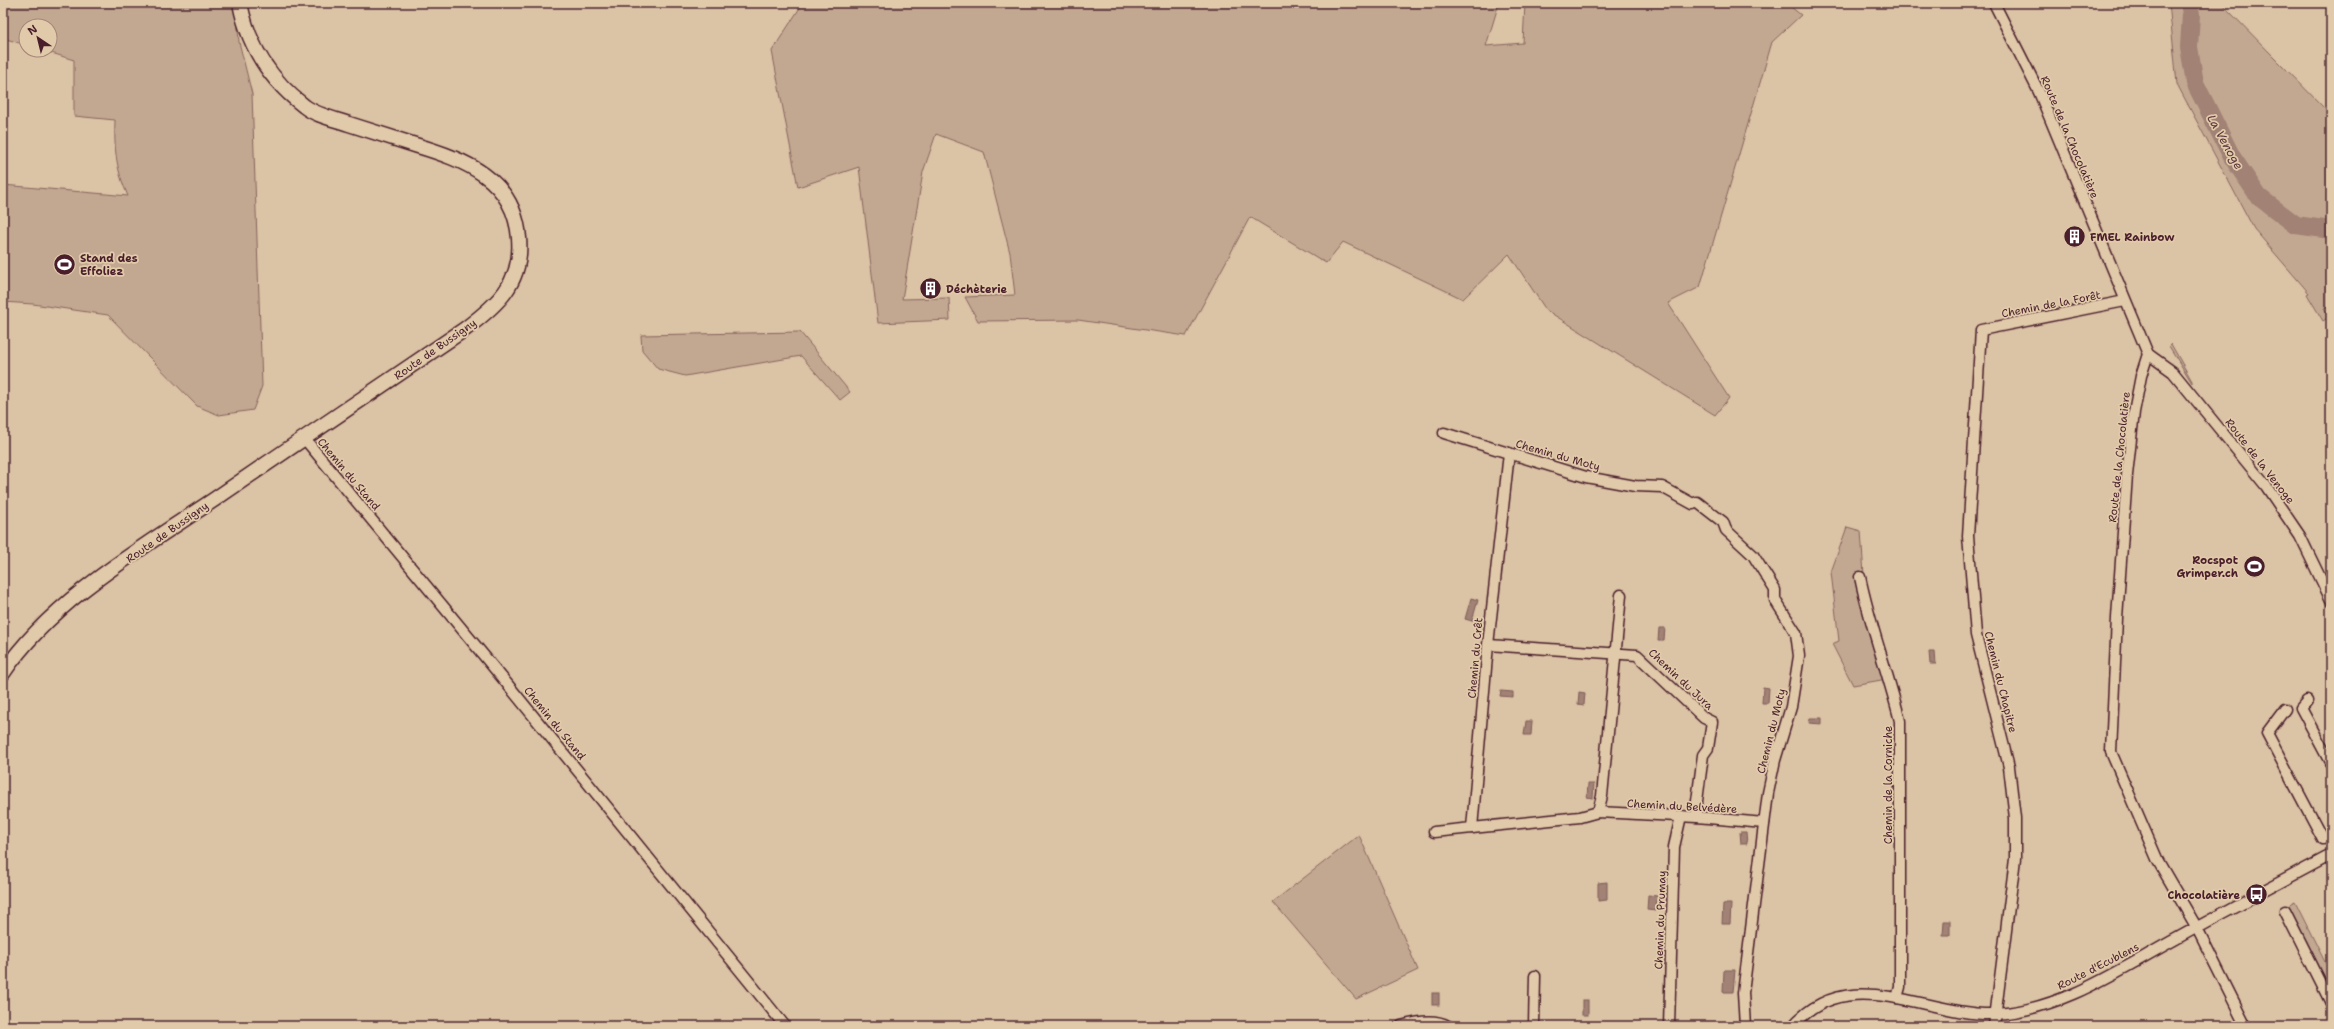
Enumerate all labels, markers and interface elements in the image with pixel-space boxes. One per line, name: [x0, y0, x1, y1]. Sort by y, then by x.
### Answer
north arrow: [18, 18, 58, 58]
text: N: [25, 21, 41, 39]
street label: Route de la Chocolatière: [2037, 74, 2102, 201]
water label: La Venoge: [2203, 112, 2247, 173]
building icon: FMEL Rainbow: [2062, 224, 2088, 250]
place label: FMEL Rainbow: [2090, 230, 2175, 245]
sports icon: Stand des Effoliez: [52, 251, 78, 277]
place label: Stand des Effoliez: [80, 251, 138, 279]
building icon: Déchèterie: [917, 276, 943, 302]
place label: Déchèterie: [946, 282, 1007, 297]
street label: Chemin de la Forêt: [2000, 287, 2102, 321]
street label: Route de Bussigny: [391, 315, 479, 383]
street label: Route de la Chocolatière: [2105, 391, 2134, 523]
street label: Route de la Venoge: [2222, 416, 2298, 507]
street label: Chemin du Stand: [314, 435, 383, 514]
street label: Chemin du Moty: [1514, 436, 1602, 475]
street label: Route de Bussigny: [123, 498, 211, 566]
place label: Rocspot Grimper.ch: [2176, 553, 2239, 581]
sports icon: Rocspot Grimper.ch: [2241, 553, 2267, 579]
street label: Chemin du Crêt: [1464, 617, 1487, 699]
street label: Chemin du Chapitre: [1981, 630, 2020, 734]
street label: Chemin du Jura: [1645, 645, 1716, 713]
street label: Chemin du Stand: [520, 684, 589, 763]
street label: Chemin du Moty: [1754, 687, 1789, 775]
street label: Chemin de la Corniche: [1881, 726, 1896, 844]
street label: Chemin du Belvédère: [1626, 796, 1737, 817]
street label: Chemin du Prumay: [1651, 870, 1670, 970]
bus stop icon: Chocolatière: [2243, 882, 2269, 908]
place label: Chocolatière: [2168, 888, 2240, 903]
street label: Route d'Ecublens: [2055, 939, 2142, 994]

